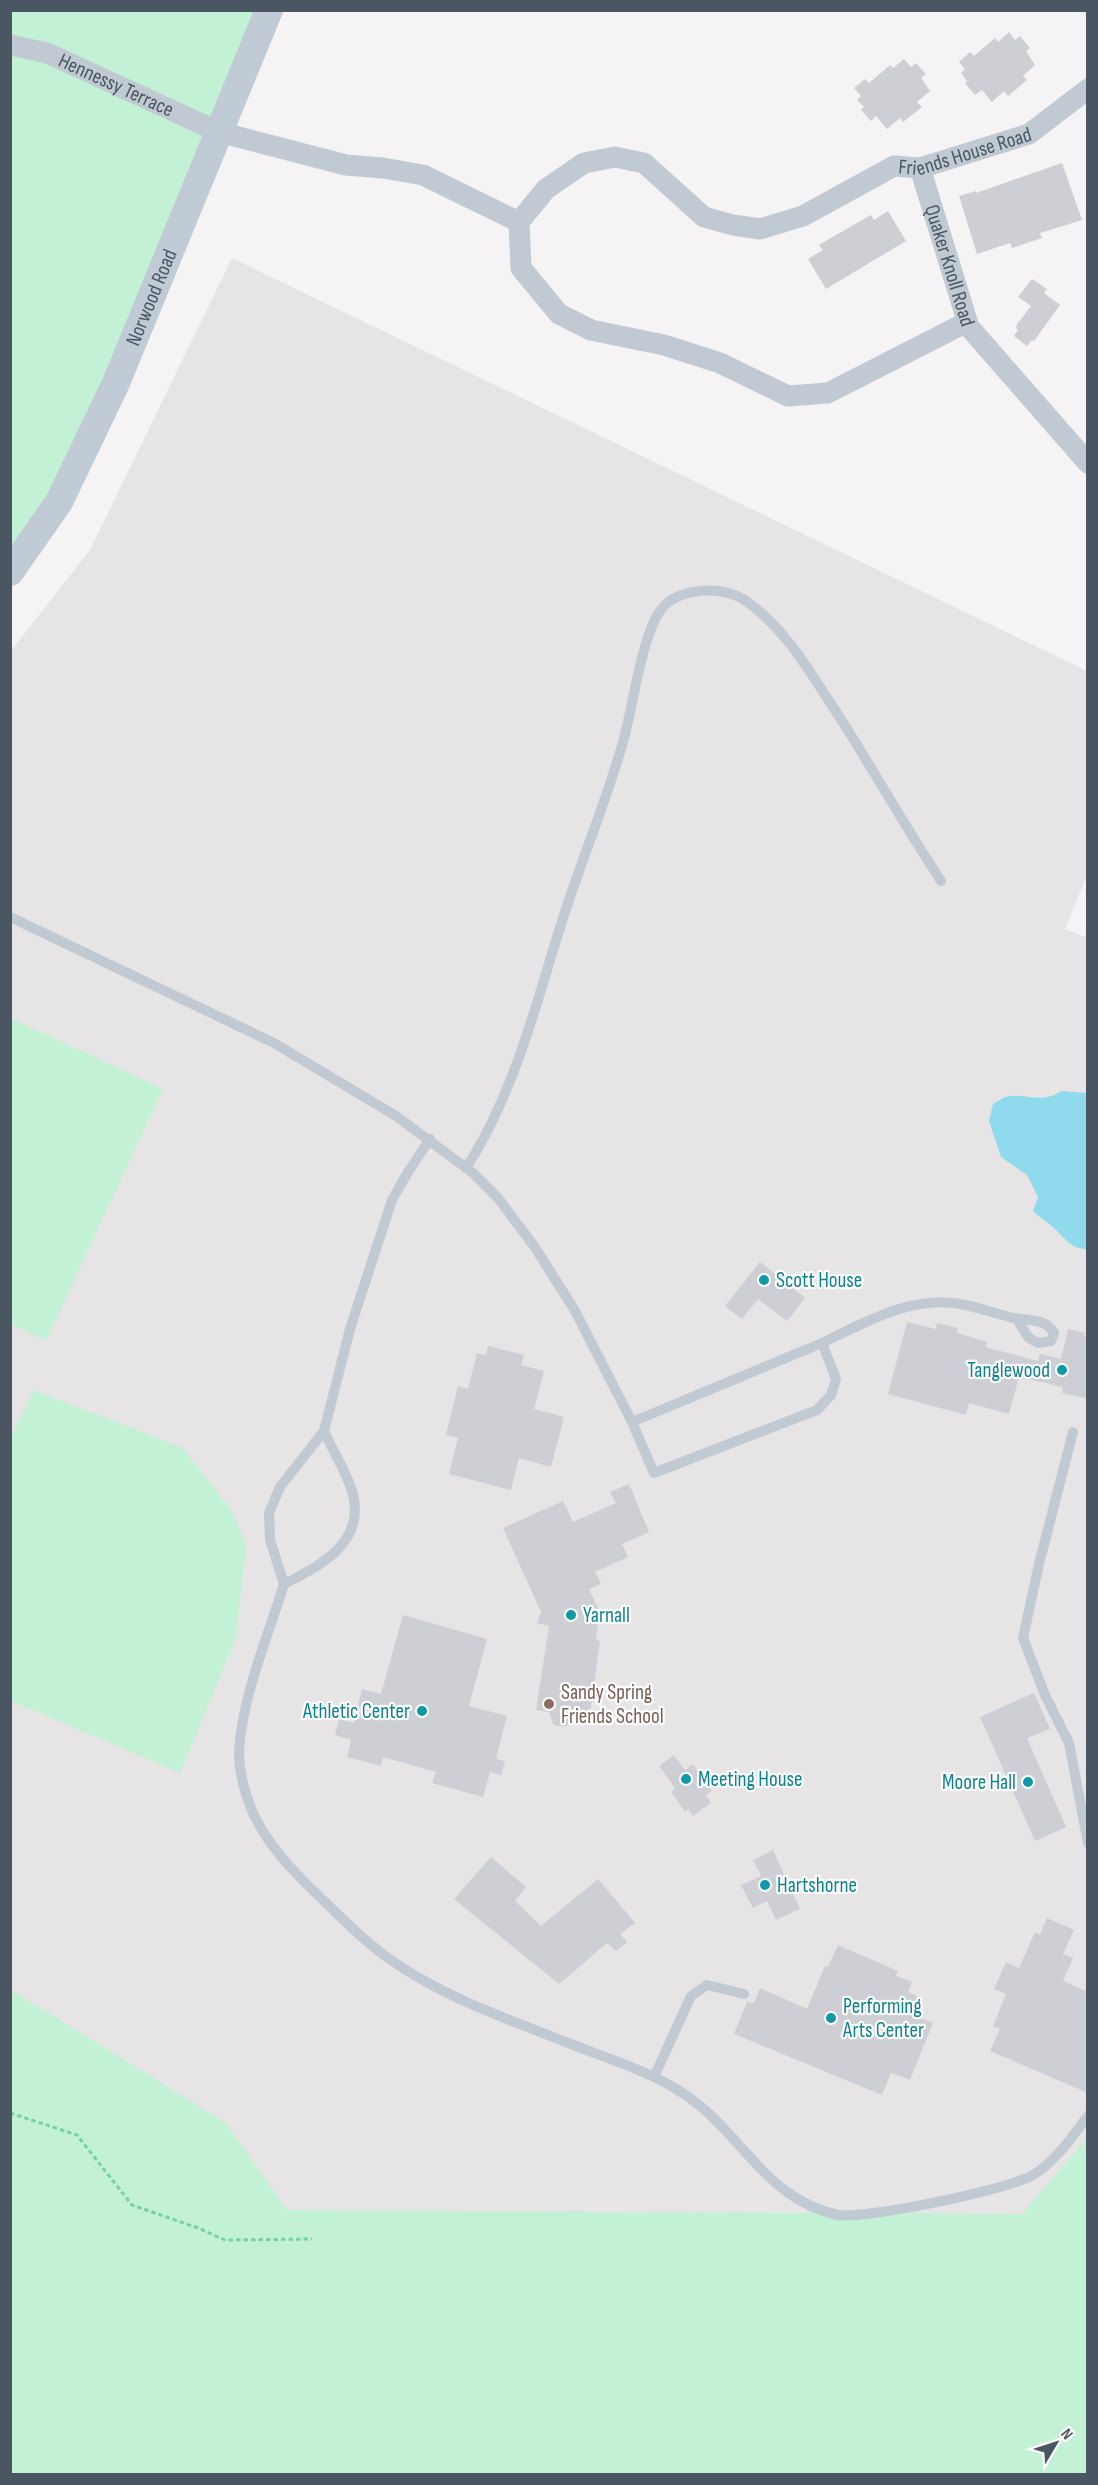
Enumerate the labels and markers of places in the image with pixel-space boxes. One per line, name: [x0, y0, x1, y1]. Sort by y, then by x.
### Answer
place label: Scott House: [776, 1268, 862, 1293]
marker: Scott House: [757, 1273, 771, 1287]
place label: Tanglewood: [967, 1358, 1050, 1383]
marker: Tanglewood: [1055, 1363, 1069, 1377]
place label: Yarnall: [583, 1603, 630, 1628]
marker: Yarnall: [564, 1608, 578, 1622]
place label: Sandy Spring Friends School: [561, 1680, 664, 1729]
marker: Sandy Spring Friends School: [542, 1697, 556, 1711]
place label: Athletic Center: [302, 1699, 410, 1724]
marker: Athletic Center: [415, 1704, 429, 1718]
place label: Meeting House: [698, 1767, 802, 1792]
place label: Moore Hall: [942, 1770, 1016, 1795]
marker: Meeting House: [679, 1772, 693, 1786]
marker: Moore Hall: [1021, 1775, 1035, 1789]
place label: Hartshorne: [777, 1873, 857, 1898]
marker: Hartshorne: [758, 1878, 772, 1892]
place label: Performing Arts Center: [842, 1994, 924, 2043]
marker: Performing Arts Center: [824, 2011, 838, 2025]

